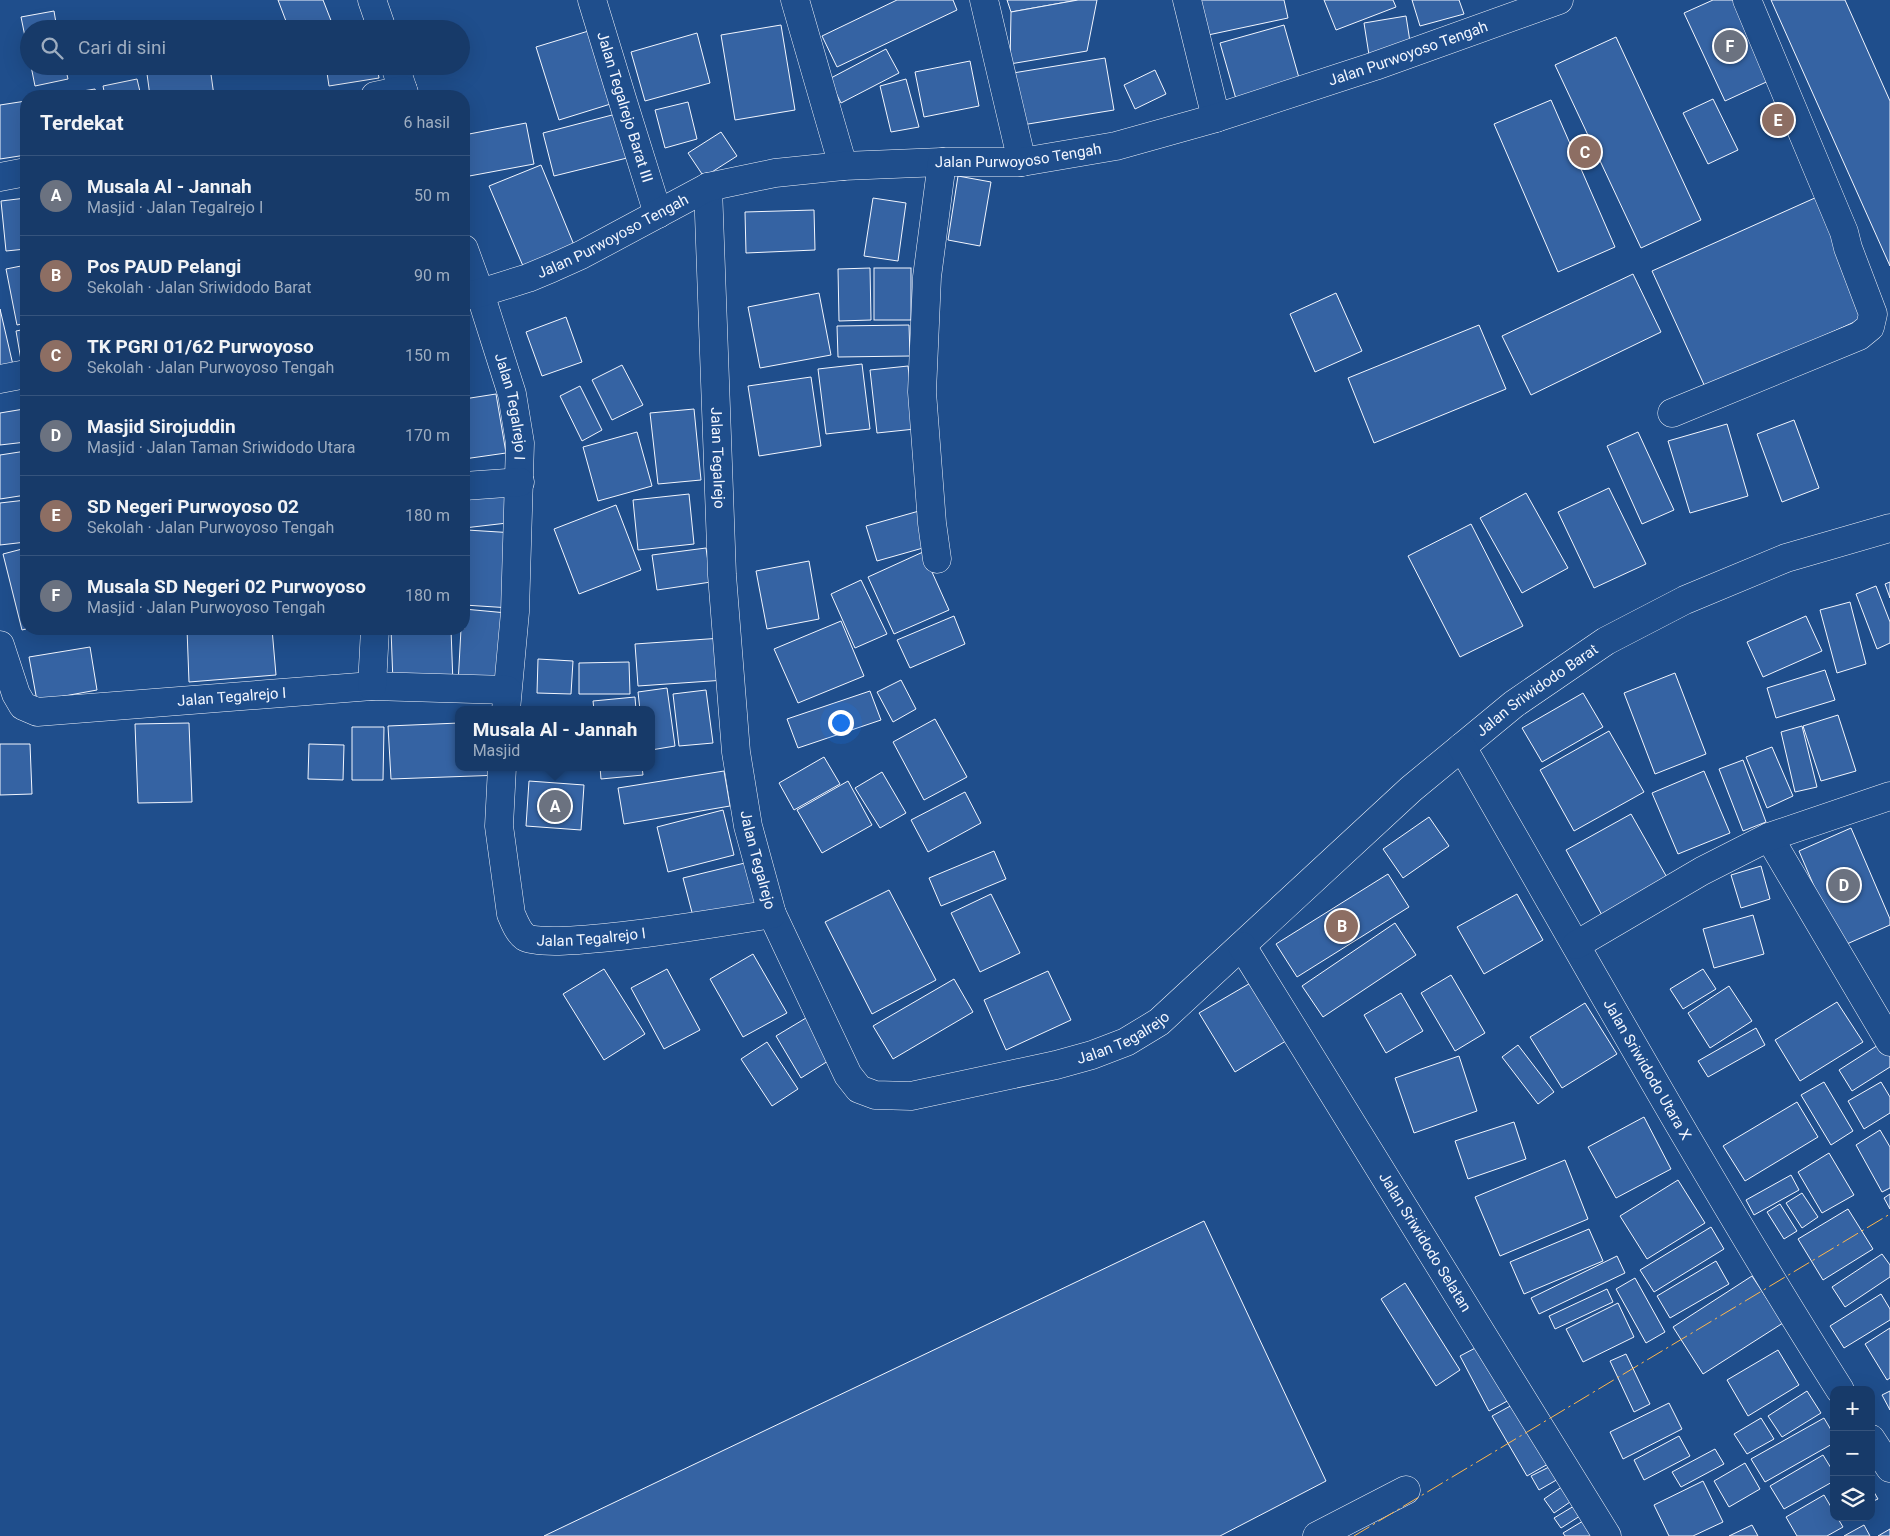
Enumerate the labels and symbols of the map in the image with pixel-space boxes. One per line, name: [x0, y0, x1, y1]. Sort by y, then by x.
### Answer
street label: Jalan Purwoyoso Tengah: [1326, 17, 1490, 90]
pin: F: [1714, 27, 1746, 65]
street label: Jalan Tegalrejo Barat III: [593, 30, 657, 185]
pin: E: [1762, 101, 1794, 139]
pin: C: [1569, 133, 1601, 171]
street label: Jalan Purwoyoso Tengah: [934, 140, 1103, 171]
street label: Jalan Purwoyoso Tengah: [534, 190, 691, 282]
street label: Jalan Tegalrejo I: [491, 351, 529, 461]
street label: Jalan Tegalrejo: [707, 407, 729, 509]
street label: Jalan Sriwidodo Barat: [1473, 640, 1601, 740]
street label: Jalan Tegalrejo I: [177, 684, 287, 710]
your location: [828, 710, 854, 736]
pin: A: [539, 787, 571, 825]
street label: Jalan Tegalrejo: [737, 809, 779, 911]
pin: D: [1828, 866, 1860, 904]
pin: B: [1326, 907, 1358, 945]
street label: Jalan Tegalrejo I: [536, 924, 647, 950]
street label: Jalan Sriwidodo Utara X: [1599, 996, 1695, 1144]
street label: Jalan Tegalrejo: [1075, 1008, 1173, 1068]
street label: Jalan Sriwidodo Selatan: [1375, 1169, 1475, 1315]

